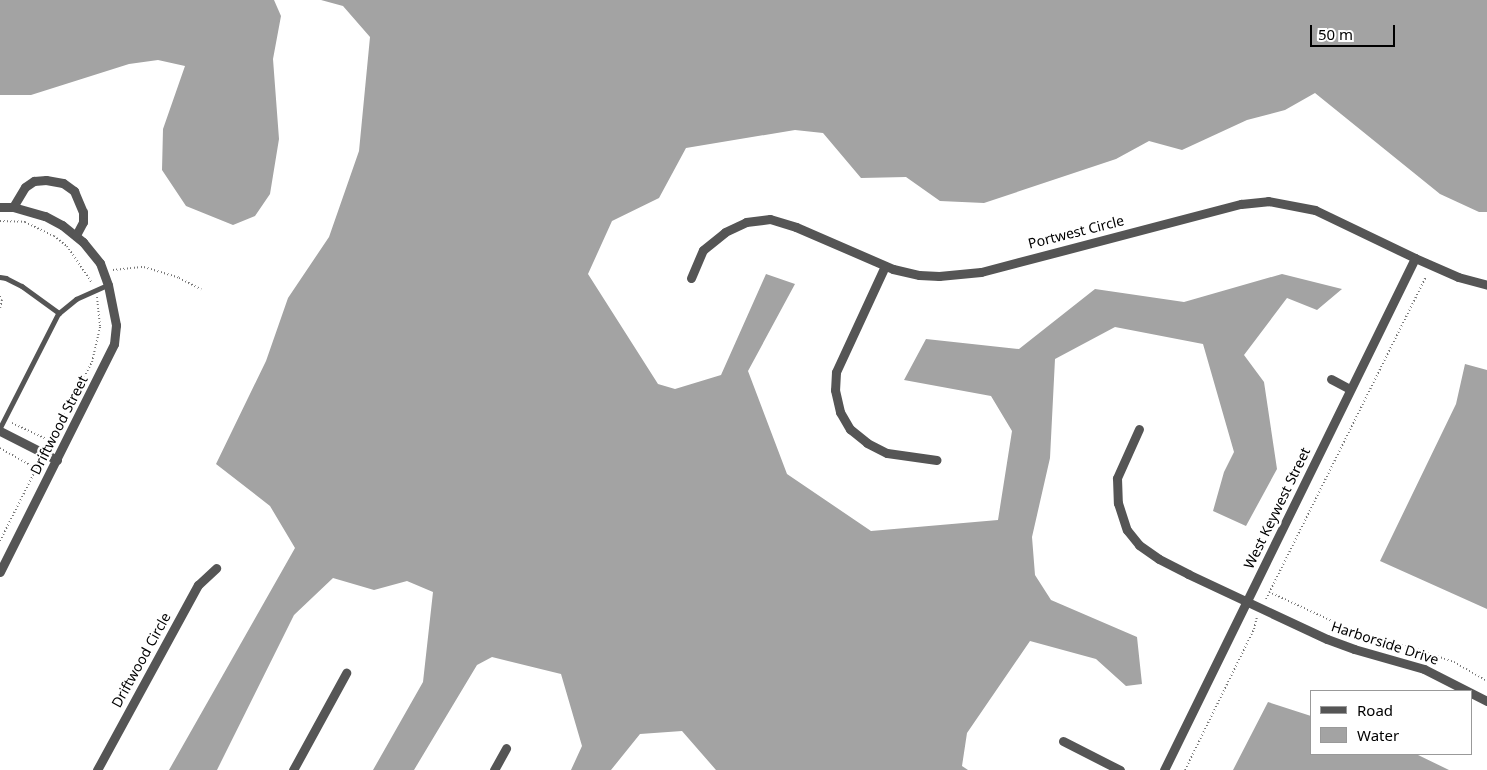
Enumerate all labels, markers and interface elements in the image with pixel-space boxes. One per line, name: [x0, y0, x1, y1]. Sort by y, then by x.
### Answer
scale bar: [1312, 15, 1397, 47]
text: 50 m: [1318, 24, 1353, 44]
street label: Portwest Circle: [1026, 212, 1126, 252]
street label: Driftwood Street: [27, 373, 91, 477]
street label: West Keywest Street: [1240, 445, 1314, 571]
street label: Driftwood Circle: [108, 610, 174, 710]
street label: Harborside Drive: [1329, 618, 1441, 668]
legend: [1310, 690, 1472, 755]
text: Road: [1357, 700, 1393, 720]
text: Water: [1357, 725, 1399, 745]

